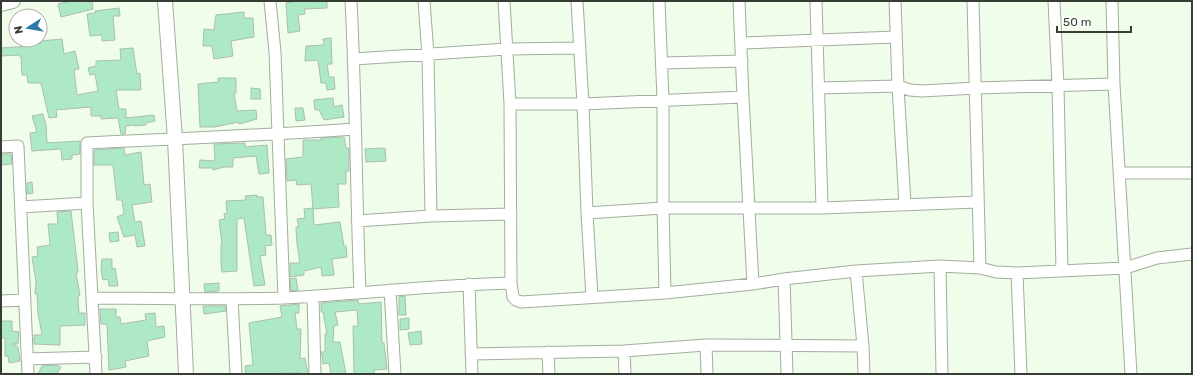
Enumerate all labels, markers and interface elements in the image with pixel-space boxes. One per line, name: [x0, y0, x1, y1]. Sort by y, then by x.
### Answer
north arrow: [8, 8, 48, 48]
scale bar: [1057, 8, 1131, 34]
text: 50 m: [1063, 15, 1091, 29]
text: N: [12, 25, 26, 35]

